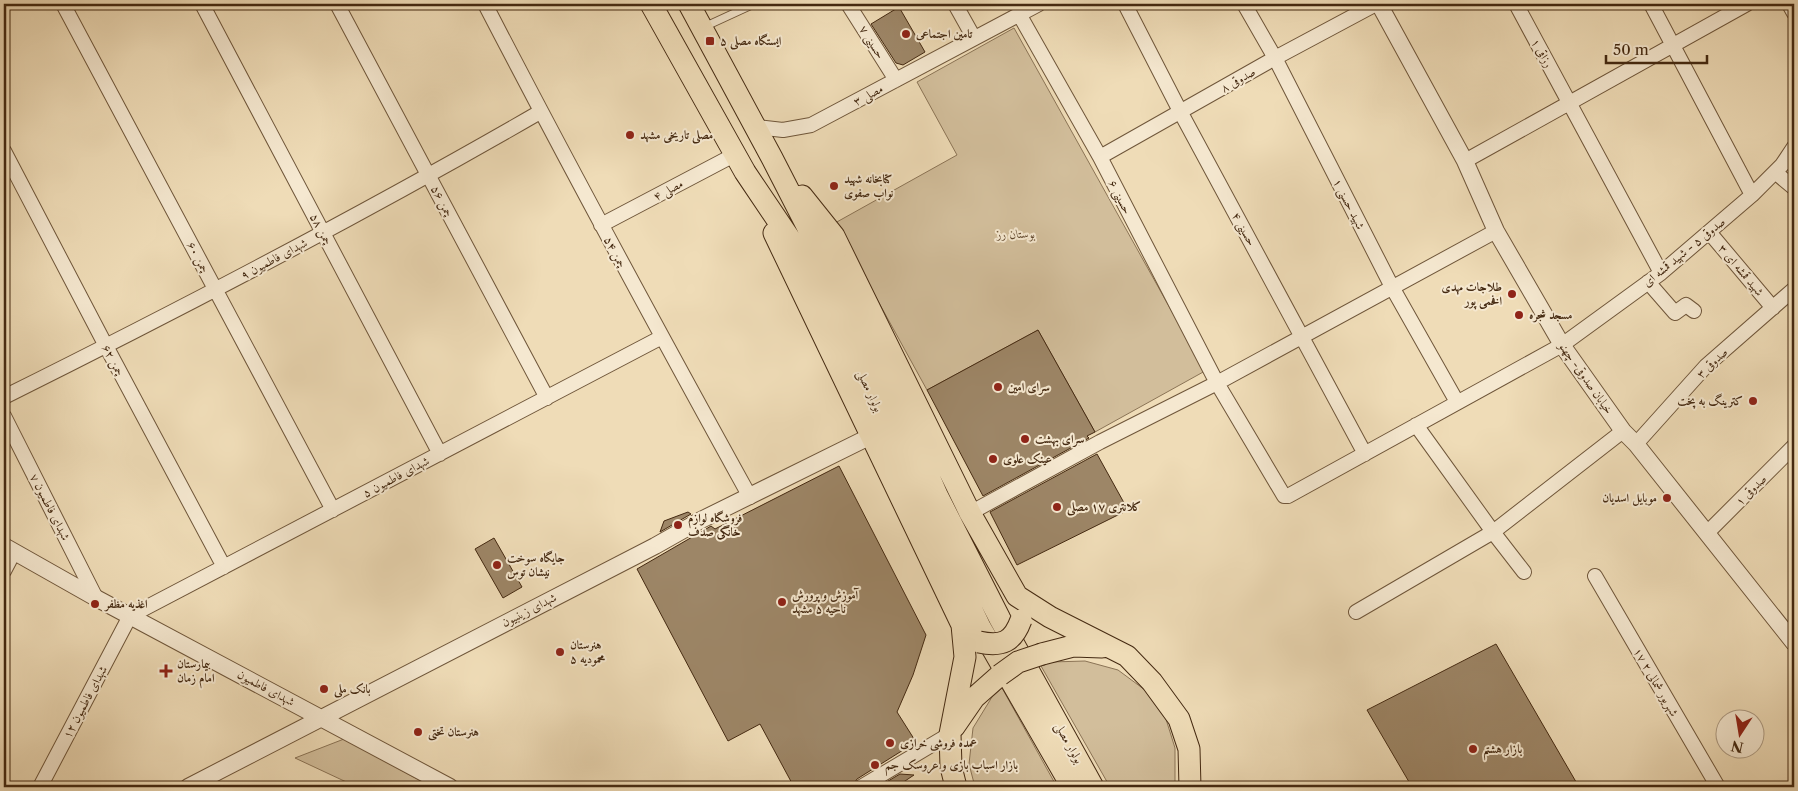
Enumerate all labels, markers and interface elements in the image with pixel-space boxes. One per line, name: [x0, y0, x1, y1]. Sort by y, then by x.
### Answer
street label: حسینی ۷: [855, 22, 889, 62]
place label: تامین اجتماعی: [915, 26, 973, 41]
marker: تامین اجتماعی: [900, 28, 912, 40]
scale bar: [1606, 32, 1707, 64]
place label: ایستگاه مصلی ۵: [720, 33, 782, 51]
marker: ایستگاه مصلی ۵: [704, 35, 716, 47]
street label: رزاقی ۱: [1528, 36, 1557, 70]
text: 50 m: [1613, 40, 1649, 59]
street label: صدوقی ۸: [1218, 64, 1258, 96]
street label: مصلی ۳: [850, 81, 886, 110]
place label: مصلی تاریخی مشهد: [640, 127, 714, 145]
marker: مصلی تاریخی مشهد: [624, 129, 636, 141]
place label: کتابخانه شهید نواب صفوی: [844, 171, 893, 201]
street label: مصلی ۴: [650, 176, 686, 205]
street label: شهید حسنی ۱: [1328, 176, 1369, 233]
street label: حسینی ۶: [1104, 177, 1135, 217]
marker: کتابخانه شهید نواب صفوی: [828, 180, 840, 192]
street label: چمن ۵۶: [426, 183, 457, 220]
street label: حسینی ۴: [1227, 209, 1260, 249]
street label: چمن ۵۸: [305, 211, 336, 248]
street label: صدوقی ۵ - شهید قمشه ای: [1639, 214, 1729, 290]
park label: بوستان رز: [996, 226, 1036, 242]
street label: چمن ۵۴: [599, 234, 630, 271]
street label: شهدای فاطمیون ۹: [238, 235, 310, 283]
street label: چمن ۶۰: [182, 239, 213, 276]
street label: شهید قمشه ای ۳: [1715, 241, 1767, 299]
place label: طلاجات مهدی افخمی پور: [1442, 279, 1502, 310]
marker: طلاجات مهدی افخمی پور: [1506, 288, 1518, 300]
place label: مسجد شجره: [1529, 307, 1573, 323]
marker: مسجد شجره: [1513, 309, 1525, 321]
street label: خیابان صدوقی- چهنو: [1555, 338, 1617, 417]
street label: چمن ۶۲: [97, 342, 128, 379]
street label: صدوقی ۳: [1693, 344, 1731, 382]
street label: بولوار مصلی: [852, 367, 887, 415]
place label: سرای امین: [1008, 379, 1050, 396]
marker: سرای امین: [992, 381, 1004, 393]
place label: کترینگ به پخت: [1677, 393, 1743, 409]
marker: کترینگ به پخت: [1747, 395, 1759, 407]
place label: سرای بهشت: [1035, 431, 1084, 448]
marker: سرای بهشت: [1019, 433, 1031, 445]
place label: عینک علوی: [1003, 451, 1052, 466]
street label: شهدای فاطمیون ۵: [360, 453, 432, 501]
marker: عینک علوی: [987, 453, 999, 465]
street label: شهدای فاطمیون ۷: [26, 471, 74, 543]
street label: صدوقی ۱: [1732, 471, 1770, 509]
place label: موبایل اسدیان: [1602, 490, 1657, 506]
marker: موبایل اسدیان: [1661, 492, 1673, 504]
place label: کلانتری ۱۷ مصلی: [1066, 499, 1141, 517]
marker: کلانتری ۱۷ مصلی: [1051, 501, 1063, 513]
place label: فروشگاه لوازم خانگی صدف: [688, 510, 742, 540]
marker: فروشگاه لوازم خانگی صدف: [672, 519, 684, 531]
place label: جایگاه سوخت نیشان توس: [507, 550, 565, 580]
marker: جایگاه سوخت نیشان توس: [491, 559, 503, 571]
place label: آموزش و پرورش ناحیه ۵ مشهد: [792, 587, 860, 617]
street label: شهدای زینبیون: [499, 589, 559, 631]
place label: اغذیه مظفر: [103, 596, 148, 612]
marker: آموزش و پرورش ناحیه ۵ مشهد: [776, 596, 788, 608]
marker: اغذیه مظفر: [89, 598, 101, 610]
place label: هنرستان محمودیه ۵: [570, 637, 605, 667]
street label: ۱۷ شهریور شمالی ۲: [1630, 645, 1682, 719]
marker: هنرستان محمودیه ۵: [554, 646, 566, 658]
place label: بیمارستان امام زمان: [177, 656, 215, 689]
street label: شهدای فاطمیون ۱۲: [59, 663, 111, 741]
marker: بیمارستان امام زمان: [159, 664, 173, 678]
street label: شهدای فاطمیون: [234, 666, 298, 710]
place label: بانک ملی: [333, 681, 371, 699]
marker: بانک ملی: [318, 683, 330, 695]
north arrow: [1716, 708, 1766, 758]
street label: بولوار مصلی: [1050, 720, 1087, 767]
place label: هنرستان تختی: [428, 724, 479, 741]
marker: هنرستان تختی: [412, 726, 424, 738]
place label: عمده فروشی خرازی: [900, 735, 977, 752]
marker: عمده فروشی خرازی: [884, 737, 896, 749]
text: N: [1729, 737, 1745, 757]
place label: بازار هشتم: [1483, 741, 1522, 761]
marker: بازار هشتم: [1467, 743, 1479, 755]
place label: بازار اسباب بازی و عروسک جم: [885, 757, 1018, 776]
marker: بازار اسباب بازی و عروسک جم: [869, 759, 881, 771]

